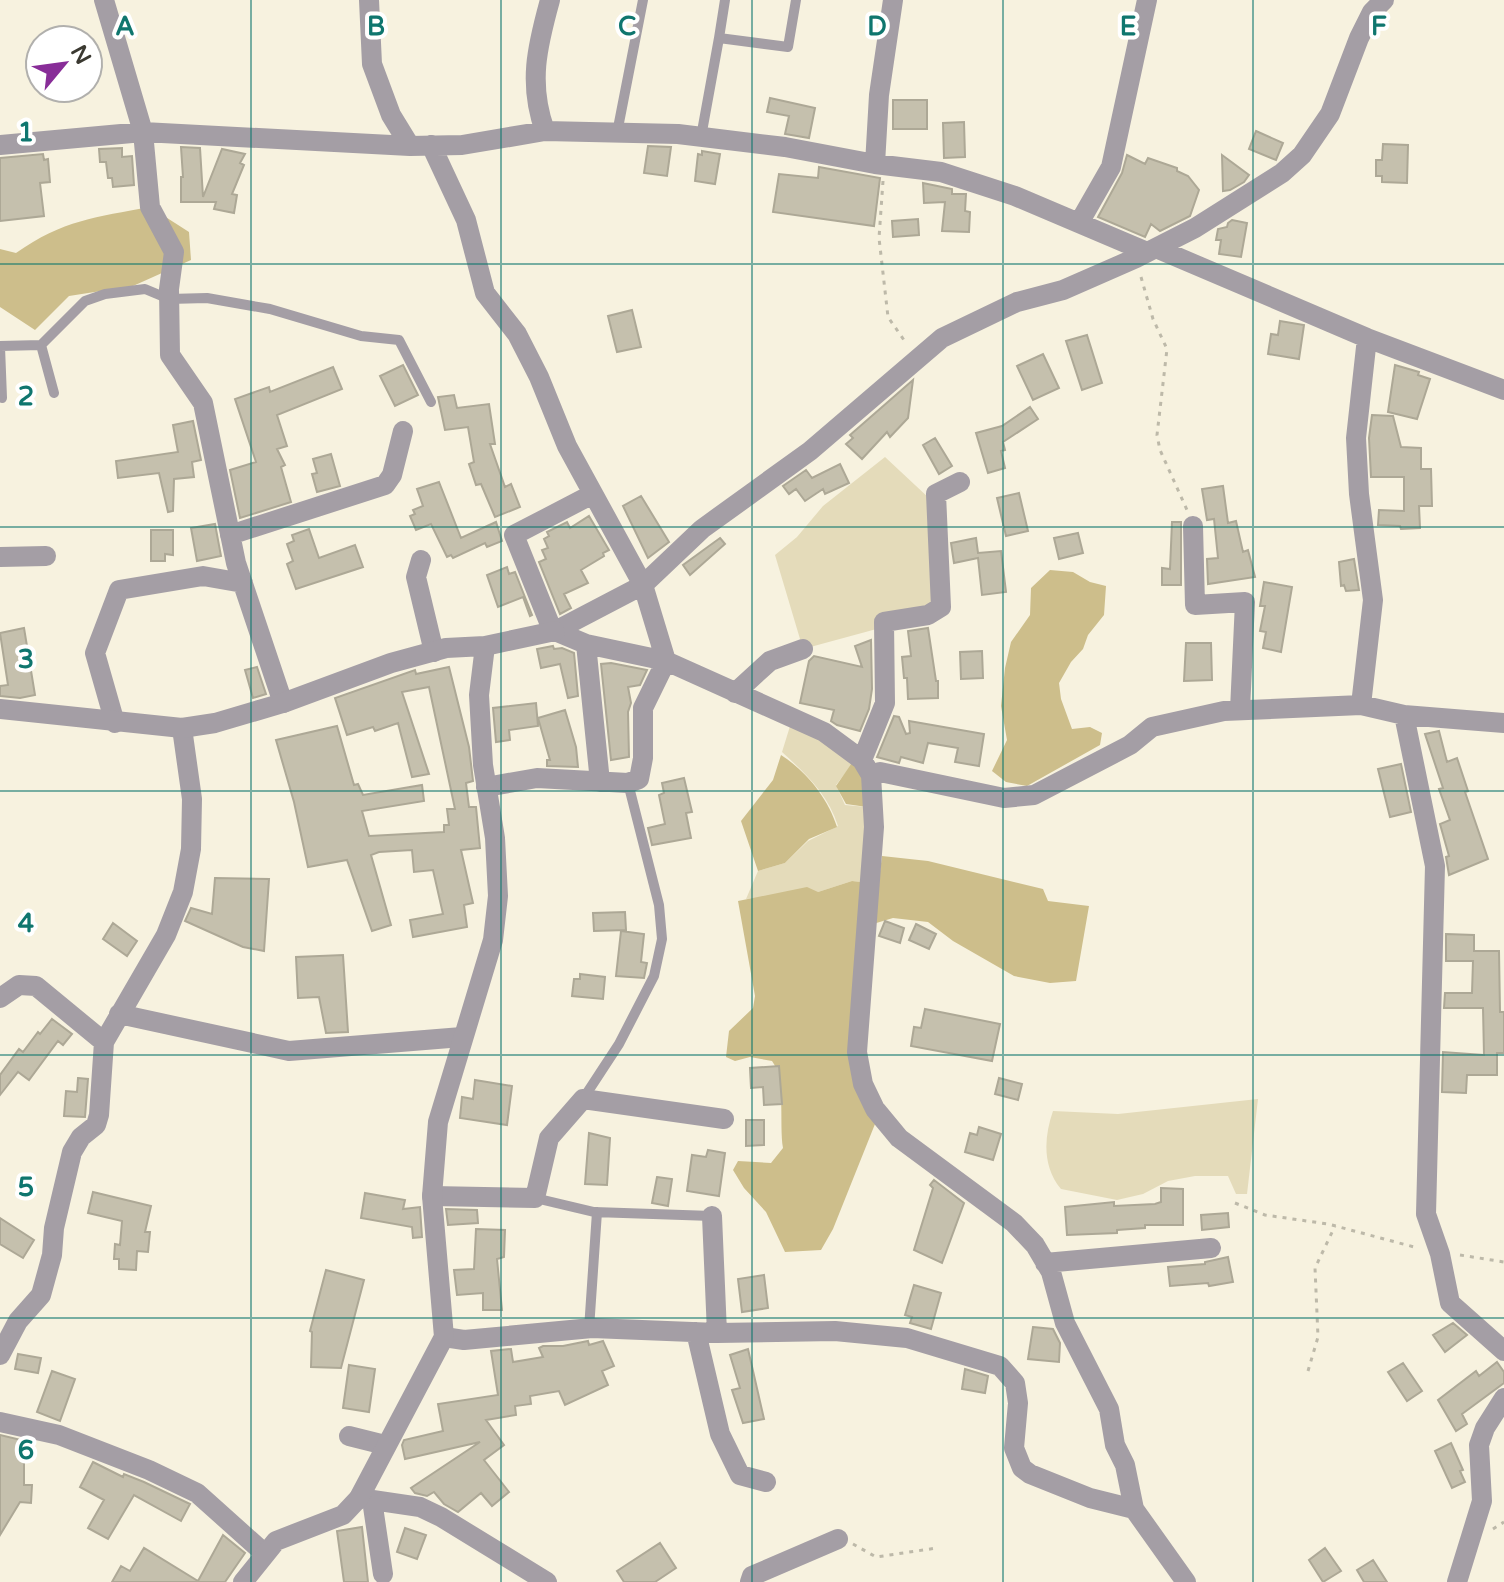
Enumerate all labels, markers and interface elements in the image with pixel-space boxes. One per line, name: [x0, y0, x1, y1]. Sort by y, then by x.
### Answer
text: A: [115, 11, 135, 42]
text: B: [367, 11, 385, 42]
text: C: [618, 11, 636, 42]
text: D: [867, 11, 887, 42]
text: E: [1120, 11, 1136, 42]
text: F: [1371, 11, 1387, 42]
north arrow: [24, 24, 104, 104]
text: N: [65, 41, 96, 69]
text: 1: [18, 117, 34, 148]
text: 2: [18, 381, 34, 412]
text: 3: [18, 644, 34, 675]
text: 4: [18, 908, 34, 939]
text: 5: [18, 1172, 34, 1203]
text: 6: [18, 1435, 34, 1466]

